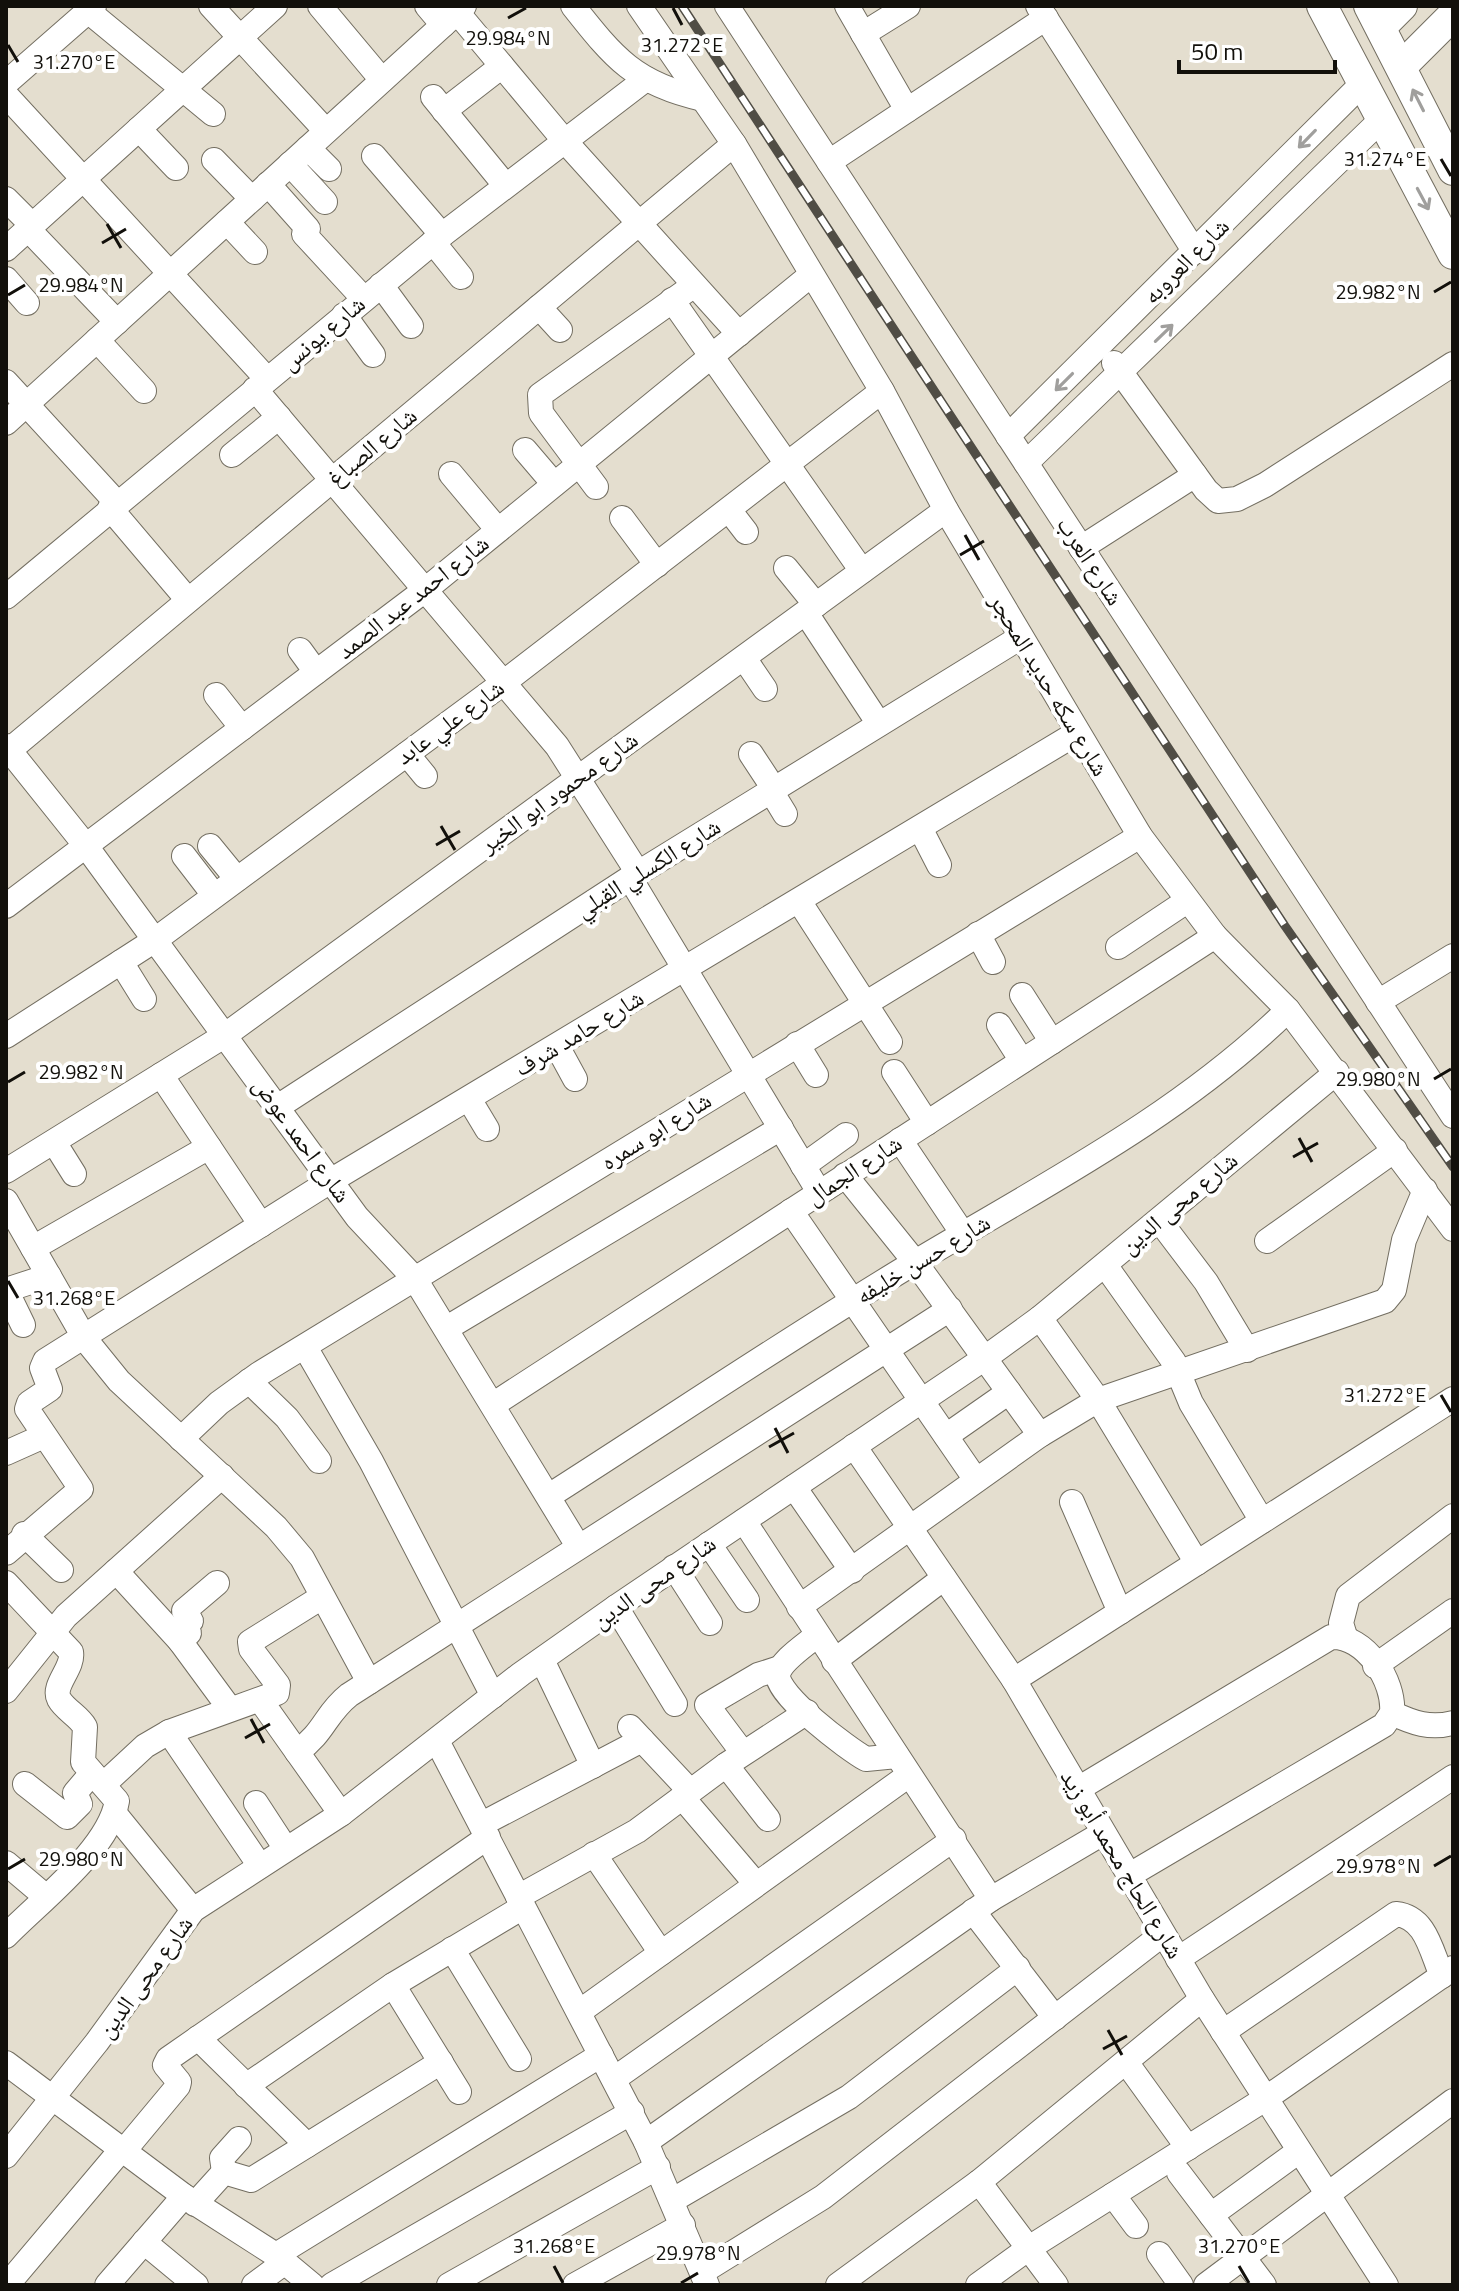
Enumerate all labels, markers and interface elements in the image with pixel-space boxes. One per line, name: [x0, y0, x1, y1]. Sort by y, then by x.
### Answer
text: 29.984°N: [465, 22, 551, 53]
scale bar: [1179, 24, 1335, 74]
text: 31.272°E: [641, 29, 723, 60]
text: 50 m: [1191, 33, 1243, 69]
text: 31.270°E: [33, 46, 115, 77]
one-way arrow: [1409, 89, 1425, 113]
one-way arrow: [1298, 129, 1317, 149]
text: 31.274°E: [1344, 143, 1426, 174]
one-way arrow: [1416, 186, 1432, 210]
street label: شارع العروبه: [1134, 209, 1237, 312]
text: 29.984°N: [38, 269, 124, 300]
text: 29.982°N: [1335, 276, 1421, 307]
street label: شارع يونس: [272, 286, 373, 379]
one-way arrow: [1154, 323, 1174, 342]
one-way arrow: [1055, 372, 1074, 391]
street label: شارع الصباغ: [318, 398, 424, 495]
street label: شارع العرب: [1049, 509, 1133, 612]
street label: شارع احمد عبد الصمد: [328, 525, 496, 667]
street label: شارع سكه حديد المحجر: [980, 585, 1119, 783]
street label: شارع علي عابد: [388, 669, 513, 775]
street label: شارع محمود ابو الخير: [471, 721, 645, 862]
street label: شارع الكسلي القبلي: [568, 808, 728, 928]
street label: شارع حامد شرف: [507, 979, 650, 1085]
text: 29.982°N: [38, 1056, 124, 1087]
text: 29.980°N: [1335, 1063, 1421, 1094]
street label: شارع احمد عوض: [245, 1069, 361, 1210]
street label: شارع ابو سمره: [593, 1082, 718, 1179]
street label: شارع الجمال: [798, 1125, 909, 1214]
street label: شارع محى الدين: [1112, 1142, 1245, 1262]
street label: شارع حسن خليفه: [848, 1204, 997, 1313]
text: 31.268°E: [33, 1282, 115, 1313]
text: 31.272°E: [1344, 1379, 1426, 1410]
street label: شارع محى الدين: [584, 1525, 723, 1637]
street label: شارع الحاج محمد أبو زيد: [1052, 1762, 1194, 1965]
text: 29.980°N: [38, 1843, 124, 1874]
text: 29.978°N: [1335, 1850, 1421, 1881]
street label: شارع محى الدين: [87, 1908, 201, 2045]
text: 31.268°E: [513, 2230, 595, 2261]
text: 31.270°E: [1198, 2230, 1280, 2261]
text: 29.978°N: [655, 2237, 741, 2268]

